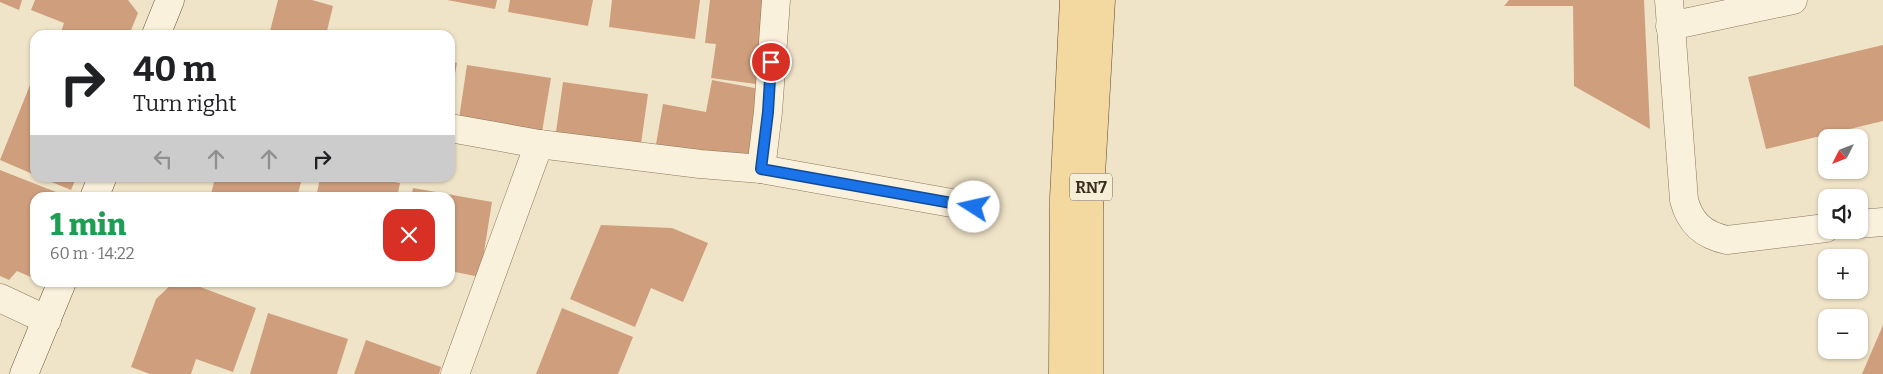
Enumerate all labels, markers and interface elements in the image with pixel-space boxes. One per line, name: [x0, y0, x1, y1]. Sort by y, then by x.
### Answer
pin: [750, 41, 792, 83]
text: 40 m: [133, 48, 216, 90]
icon: arrive: [757, 48, 785, 76]
icon: right: [50, 50, 115, 115]
text: Turn right: [133, 90, 236, 117]
north arrow: [1818, 129, 1868, 179]
map controls: [1818, 129, 1868, 359]
icon: left: [149, 145, 177, 173]
icon: ahead: [202, 145, 230, 173]
icon: ahead: [255, 145, 283, 173]
icon: right: [308, 145, 336, 173]
road number: RN7: [1070, 173, 1112, 200]
position arrow: [947, 180, 999, 232]
button: sound: [1818, 189, 1868, 239]
text: 1 min: [50, 207, 126, 243]
button: close: [383, 209, 435, 261]
text: 60 m · 14:22: [50, 244, 135, 263]
button: +: [1818, 249, 1868, 299]
button: −: [1818, 309, 1868, 359]

